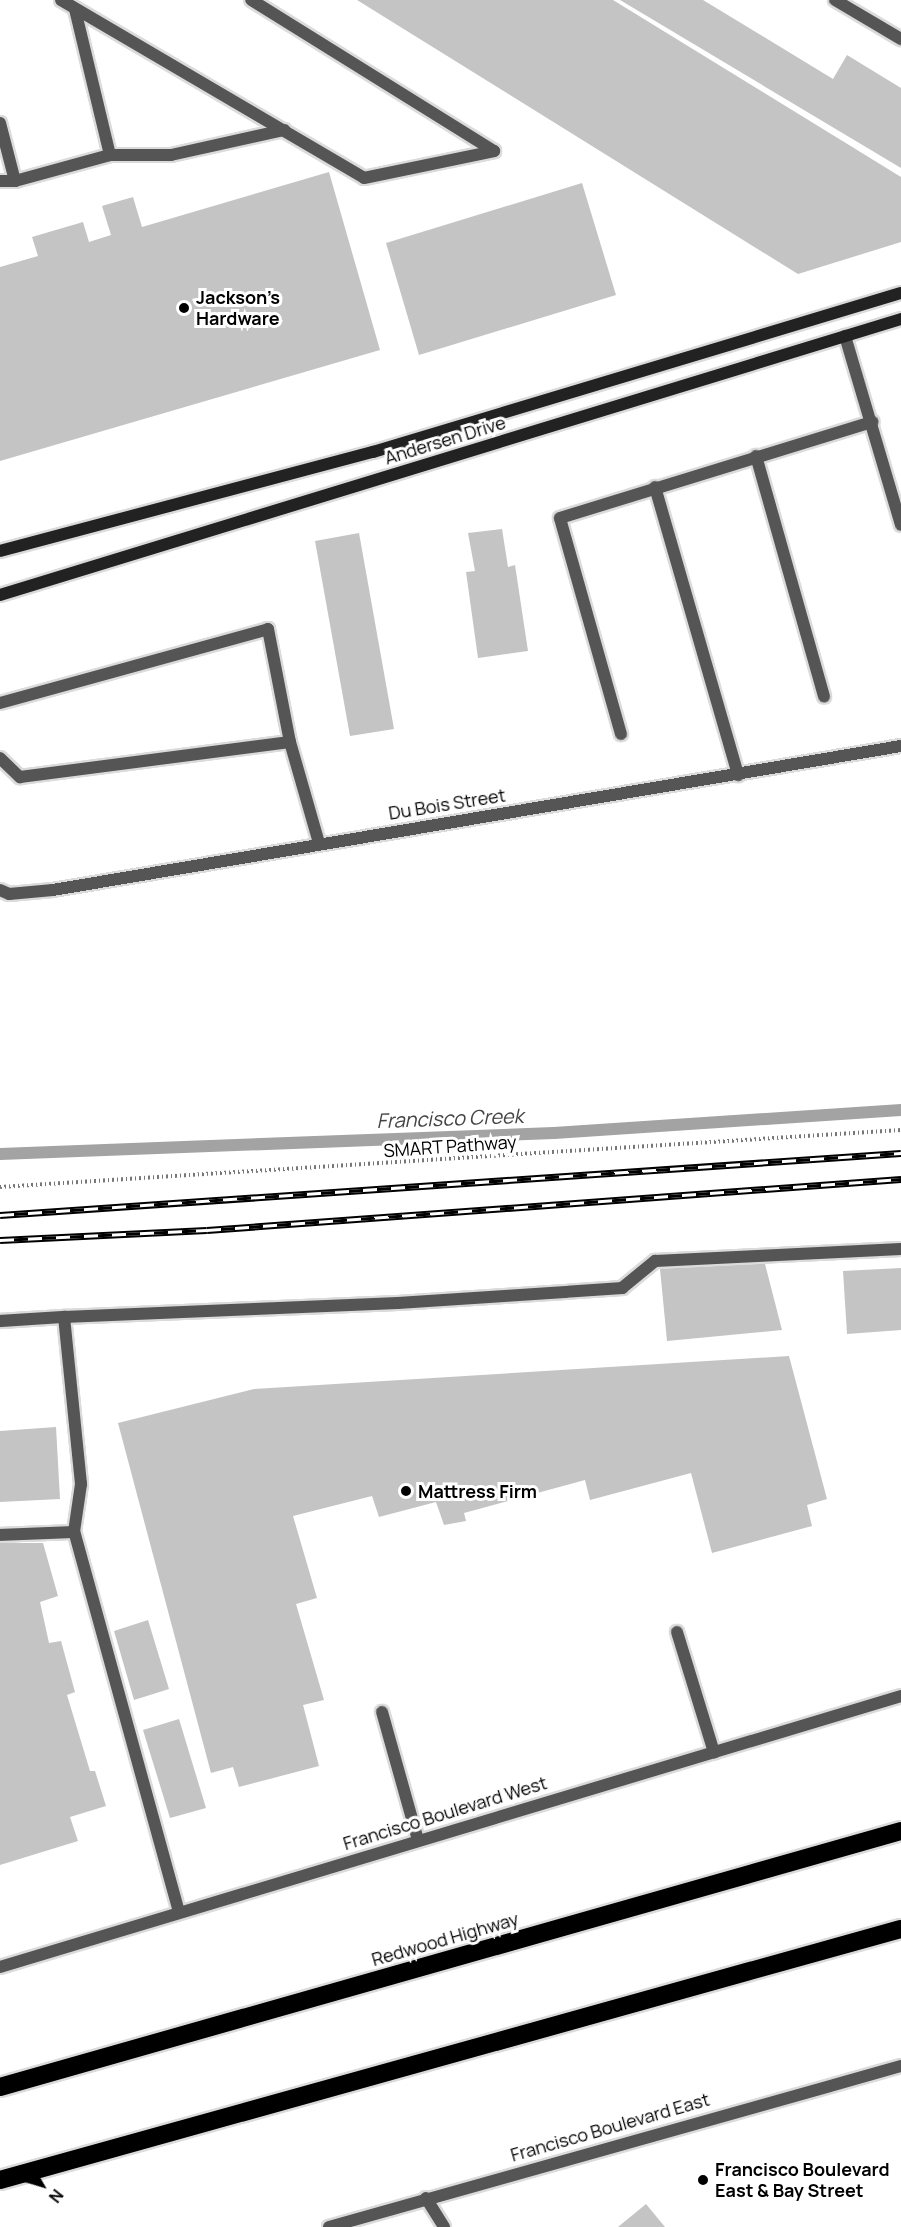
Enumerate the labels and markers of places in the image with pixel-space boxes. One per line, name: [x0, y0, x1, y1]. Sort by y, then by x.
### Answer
place label: Jackson’s Hardware: [196, 287, 280, 330]
marker: Jackson’s Hardware: [177, 301, 191, 315]
place label: Mattress Firm: [418, 1480, 537, 1502]
marker: Mattress Firm: [399, 1484, 413, 1498]
place label: Francisco Boulevard East & Bay Street: [715, 2159, 890, 2202]
marker: Francisco Boulevard East & Bay Street: [696, 2173, 710, 2187]

